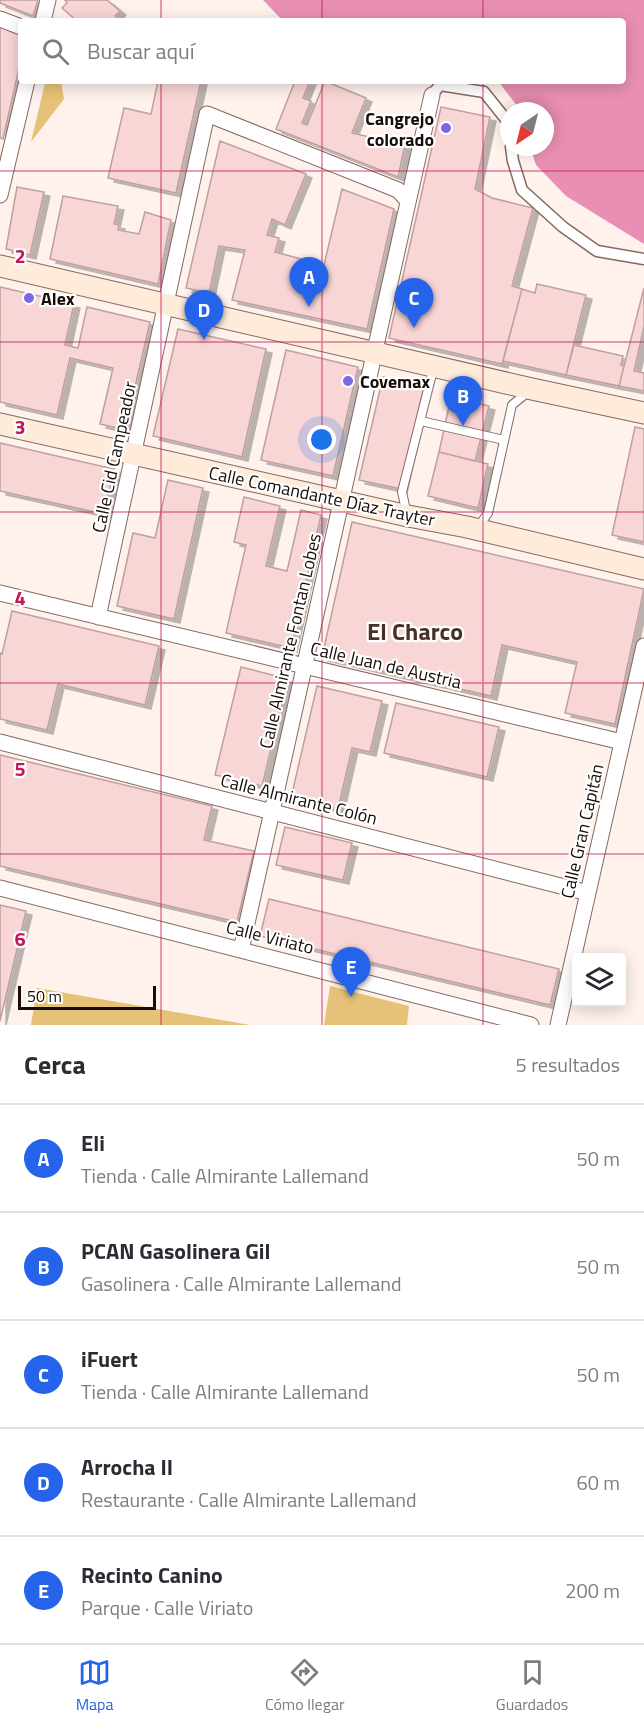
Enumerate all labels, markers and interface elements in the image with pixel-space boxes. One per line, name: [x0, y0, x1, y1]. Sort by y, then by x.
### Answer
search box: [18, 18, 626, 84]
text: Buscar aquí: [87, 34, 195, 68]
icon: search: [39, 35, 72, 68]
north arrow: [500, 102, 554, 156]
place label: Cangrejo colorado: [365, 105, 434, 153]
marker: Cangrejo colorado: [439, 121, 453, 135]
text: 2: [14, 240, 26, 271]
pin: A: [290, 258, 328, 307]
pin: C: [394, 278, 434, 328]
place label: Alex: [41, 285, 75, 312]
pin: D: [184, 290, 224, 340]
marker: Alex: [22, 291, 36, 305]
place label: Covemax: [360, 368, 430, 395]
marker: Covemax: [341, 374, 355, 388]
pin: B: [444, 376, 482, 426]
street label: Calle Cid Campeador: [85, 379, 143, 535]
text: 3: [14, 411, 26, 442]
your location: [307, 425, 336, 454]
street label: Calle Comandante Díaz Trayter: [206, 459, 438, 533]
street label: Calle Almirante Fontan Lobes: [252, 531, 328, 751]
text: 4: [14, 582, 26, 613]
district label: El Charco: [367, 613, 463, 649]
street label: Calle Juan de Austria: [308, 634, 464, 696]
text: 5: [14, 753, 26, 784]
street label: Calle Gran Capitán: [553, 761, 611, 901]
street label: Calle Almirante Colón: [218, 766, 380, 832]
street label: Calle Viriato: [223, 913, 317, 961]
text: 6: [14, 923, 26, 954]
pin: E: [332, 948, 370, 997]
map controls: [572, 953, 626, 1007]
button: layers: [572, 953, 626, 1007]
scale bar: [18, 983, 156, 1010]
text: 50 m: [27, 984, 62, 1008]
text: Cerca: [24, 1045, 86, 1084]
text: 5 resultados: [516, 1049, 620, 1080]
text: Eli: [81, 1126, 105, 1160]
text: A: [37, 1143, 50, 1174]
text: 50 m: [576, 1143, 620, 1174]
text: Tienda · Calle Almirante Lallemand: [81, 1160, 369, 1191]
text: PCAN Gasolinera Gil: [81, 1234, 270, 1268]
text: B: [37, 1251, 50, 1282]
text: 50 m: [576, 1251, 620, 1282]
text: Gasolinera · Calle Almirante Lallemand: [81, 1268, 402, 1299]
text: iFuert: [81, 1342, 138, 1376]
text: C: [38, 1359, 49, 1390]
text: 50 m: [576, 1359, 620, 1390]
text: Tienda · Calle Almirante Lallemand: [81, 1376, 369, 1407]
text: Arrocha II: [81, 1450, 173, 1484]
text: D: [37, 1467, 50, 1498]
text: 60 m: [576, 1467, 620, 1498]
text: Restaurante · Calle Almirante Lallemand: [81, 1484, 417, 1515]
text: Recinto Canino: [81, 1558, 223, 1592]
text: E: [38, 1575, 49, 1606]
text: 200 m: [565, 1575, 620, 1606]
text: Parque · Calle Viriato: [81, 1592, 253, 1623]
tab: Mapa: [76, 1656, 114, 1716]
tab: Cómo llegar: [265, 1656, 344, 1716]
tab: Guardados: [496, 1656, 568, 1716]

